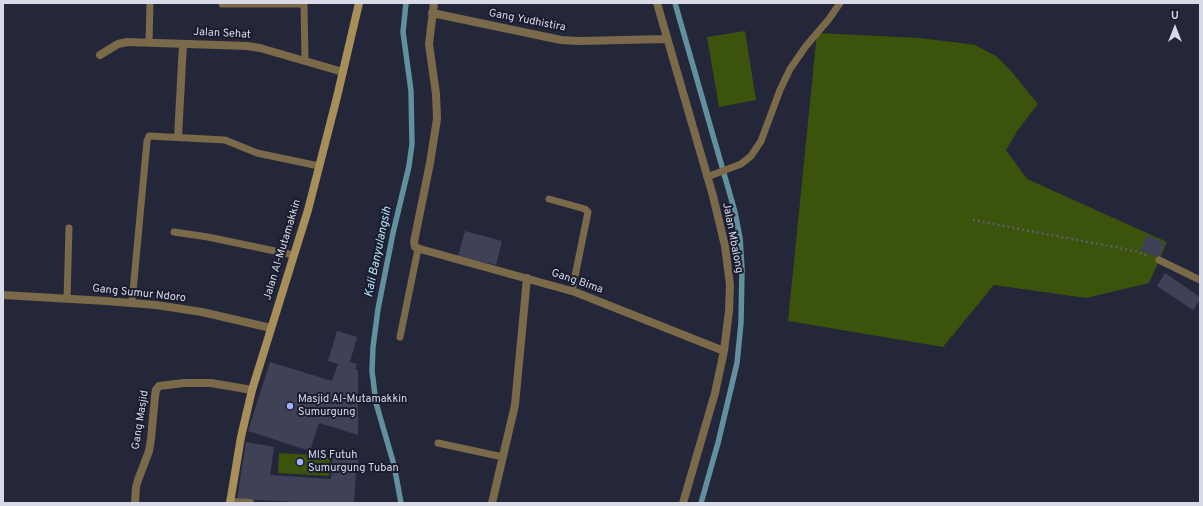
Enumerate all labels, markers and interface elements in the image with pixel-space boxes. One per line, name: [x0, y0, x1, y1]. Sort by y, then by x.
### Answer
street label: Gang Yudhistira: [488, 7, 566, 35]
north arrow: [1155, 8, 1195, 48]
text: U: [1171, 9, 1179, 23]
street label: Jalan Sehat: [193, 26, 251, 42]
street label: Jalan Al-Mutamakkin: [261, 198, 305, 302]
street label: Jalan Mbalong: [719, 201, 745, 275]
water label: Kali Banyulangsih: [362, 205, 396, 299]
street label: Gang Bima: [549, 267, 605, 297]
street label: Gang Sumur Ndoro: [91, 283, 187, 305]
street label: Gang Masjid: [130, 389, 152, 451]
place label: Masjid Al-Mutamakkin Sumurgung: [298, 393, 407, 419]
marker: Masjid Al-Mutamakkin Sumurgung: [285, 401, 295, 411]
place label: MIS Futuh Sumurgung Tuban: [308, 449, 399, 475]
marker: MIS Futuh Sumurgung Tuban: [295, 457, 305, 467]

